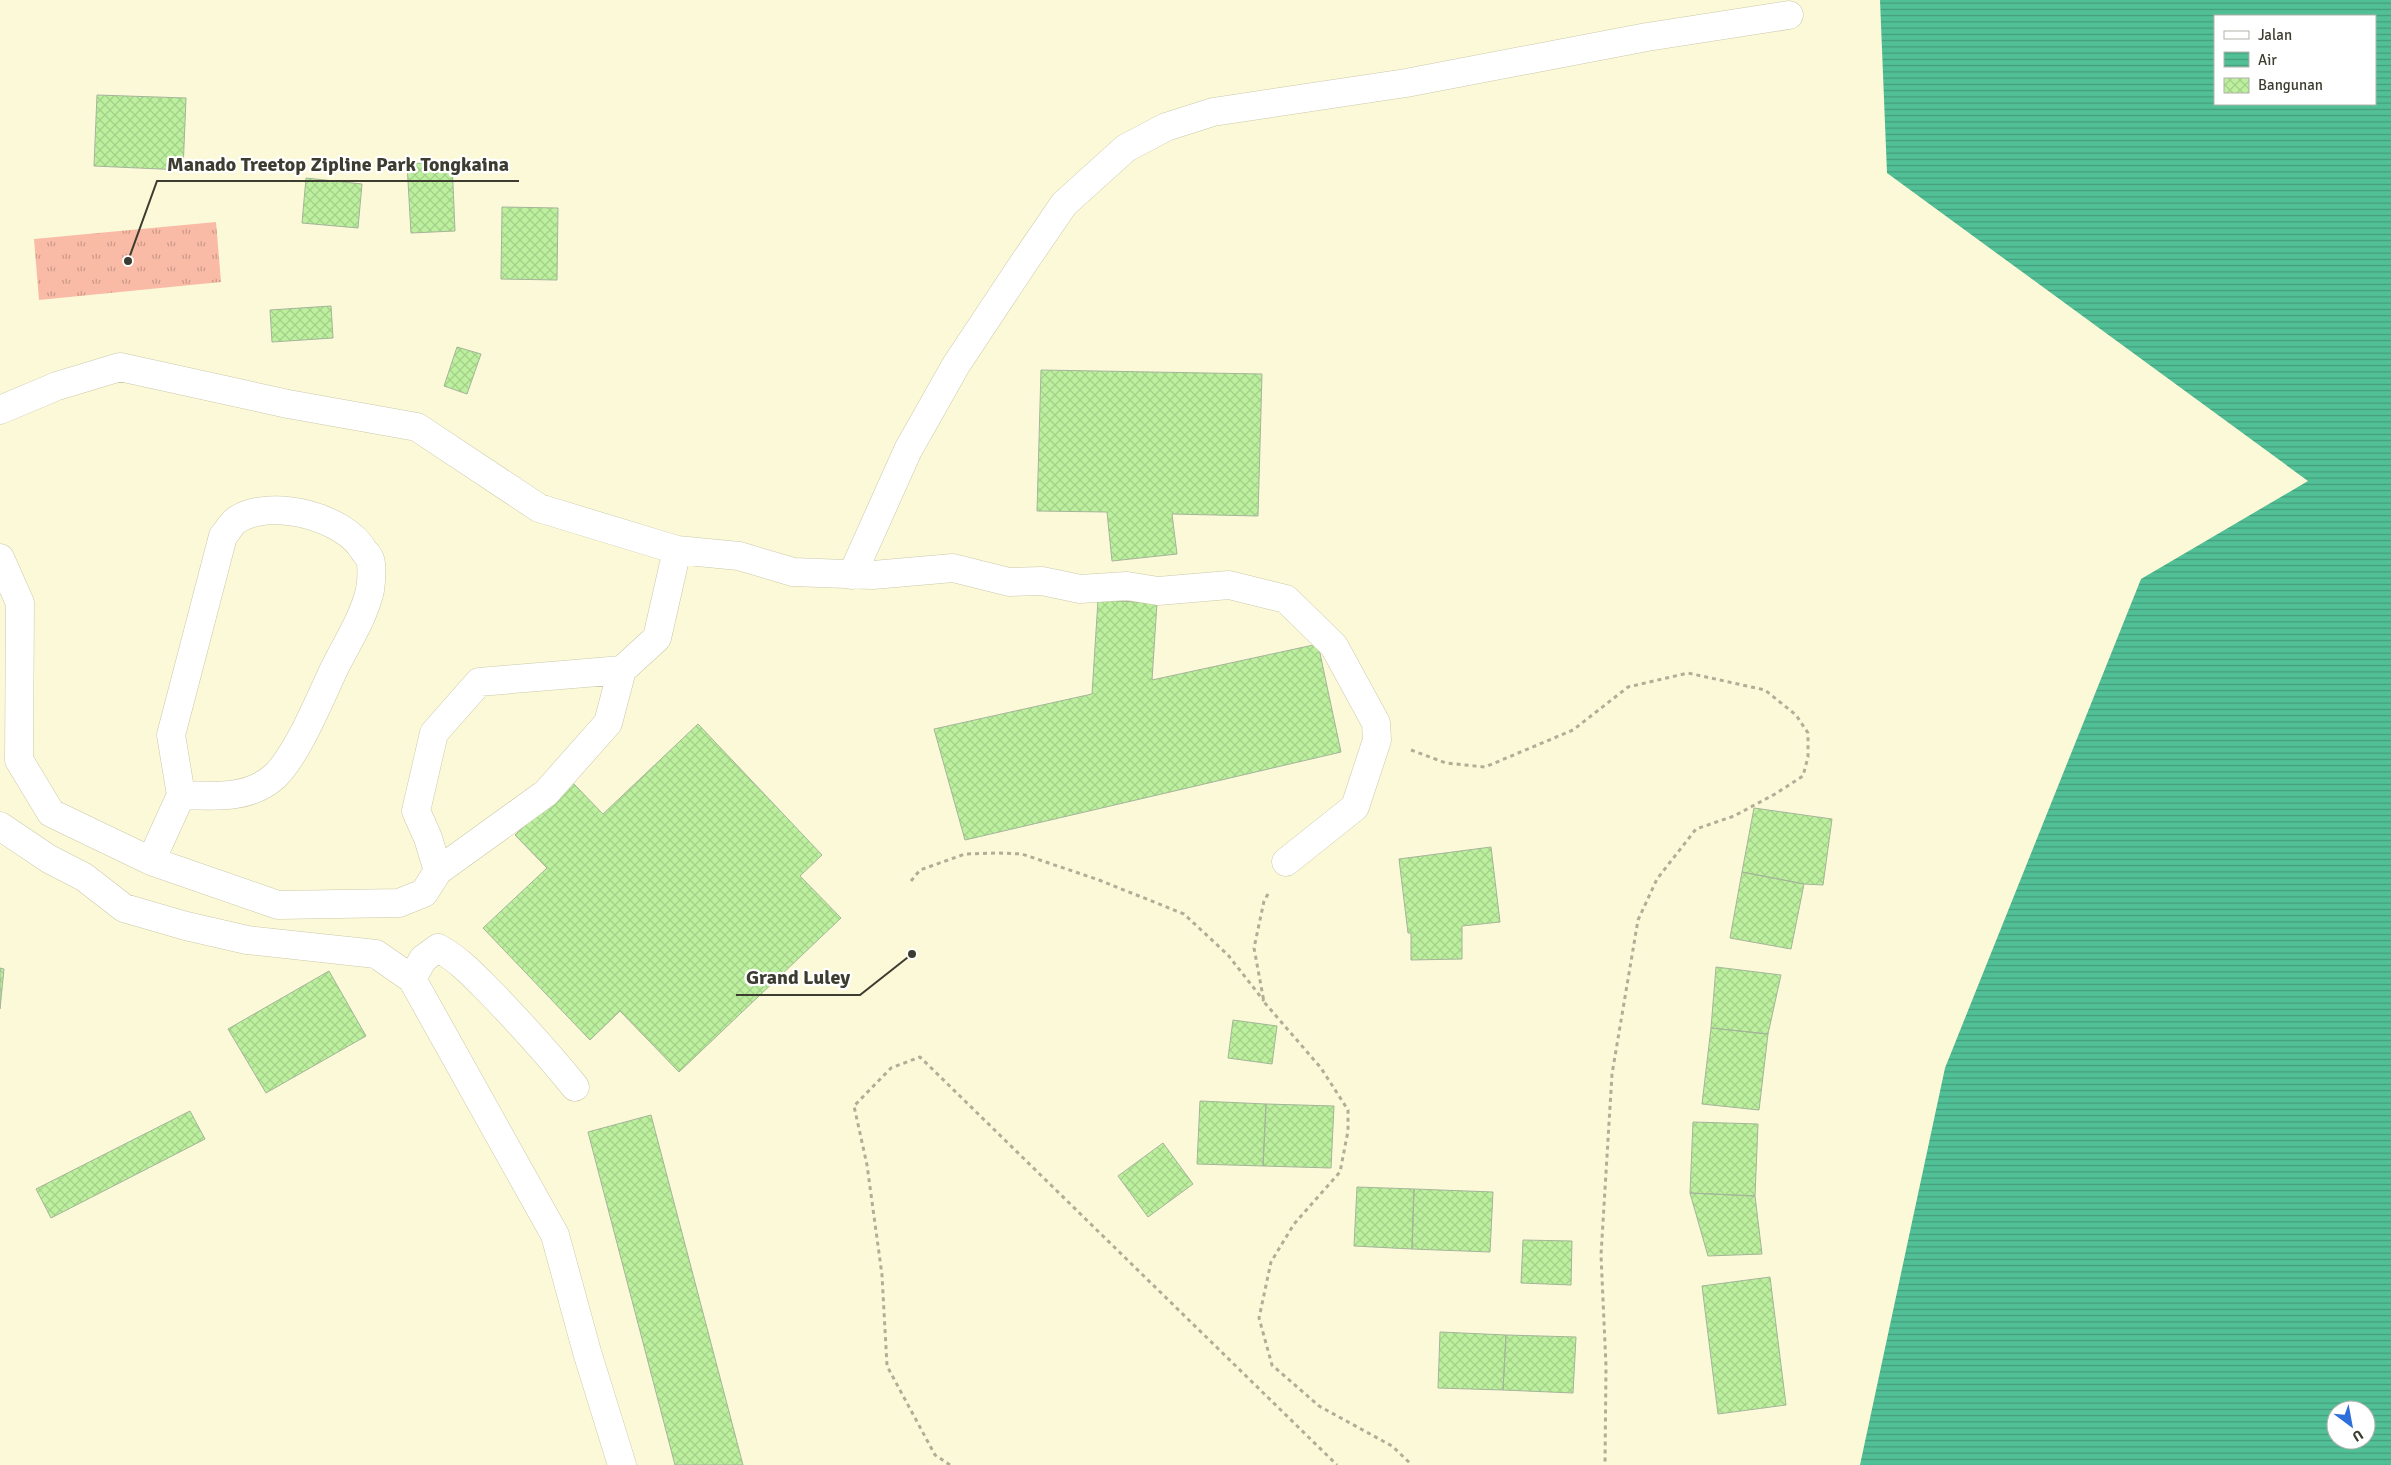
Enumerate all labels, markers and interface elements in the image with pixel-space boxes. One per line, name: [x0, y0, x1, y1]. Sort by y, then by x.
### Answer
legend: [2214, 15, 2376, 105]
text: Jalan: [2258, 26, 2292, 44]
text: Air: [2258, 51, 2277, 69]
text: Bangunan: [2258, 76, 2323, 94]
callout: Manado Treetop Zipline Park Tongkaina: [157, 146, 519, 181]
text: Manado Treetop Zipline Park Tongkaina: [167, 152, 509, 177]
callout: Grand Luley: [736, 960, 860, 995]
text: Grand Luley: [746, 965, 850, 990]
north arrow: [2326, 1400, 2376, 1450]
text: U: [2349, 1426, 2366, 1445]

